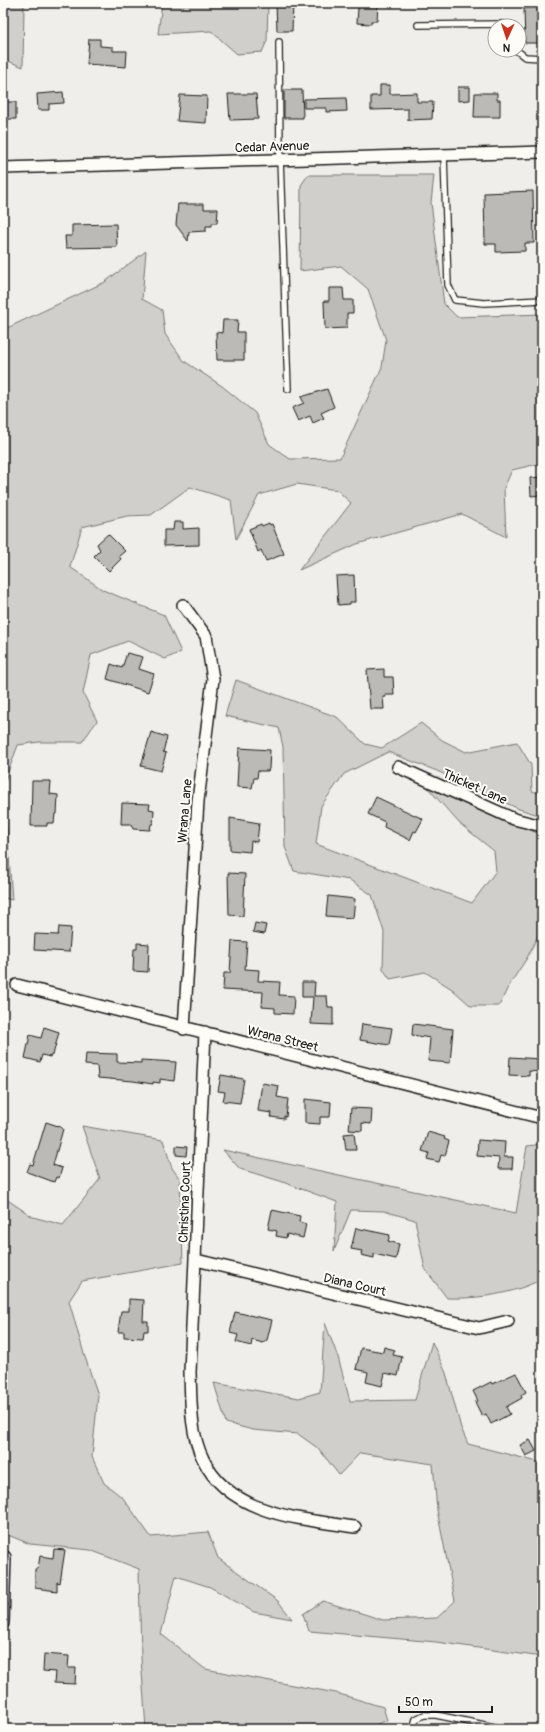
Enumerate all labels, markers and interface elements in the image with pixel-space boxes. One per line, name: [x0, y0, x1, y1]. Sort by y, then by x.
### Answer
north arrow: [487, 18, 527, 58]
text: N: [502, 41, 511, 54]
street label: Cedar Avenue: [235, 138, 310, 156]
street label: Thicket Lane: [440, 766, 510, 808]
street label: Wrana Lane: [174, 778, 196, 844]
street label: Wrana Street: [245, 1022, 321, 1056]
street label: Christina Court: [176, 1160, 194, 1243]
street label: Diana Court: [322, 1270, 388, 1300]
scale bar: [399, 1688, 492, 1714]
text: 50 m: [405, 1695, 433, 1710]

